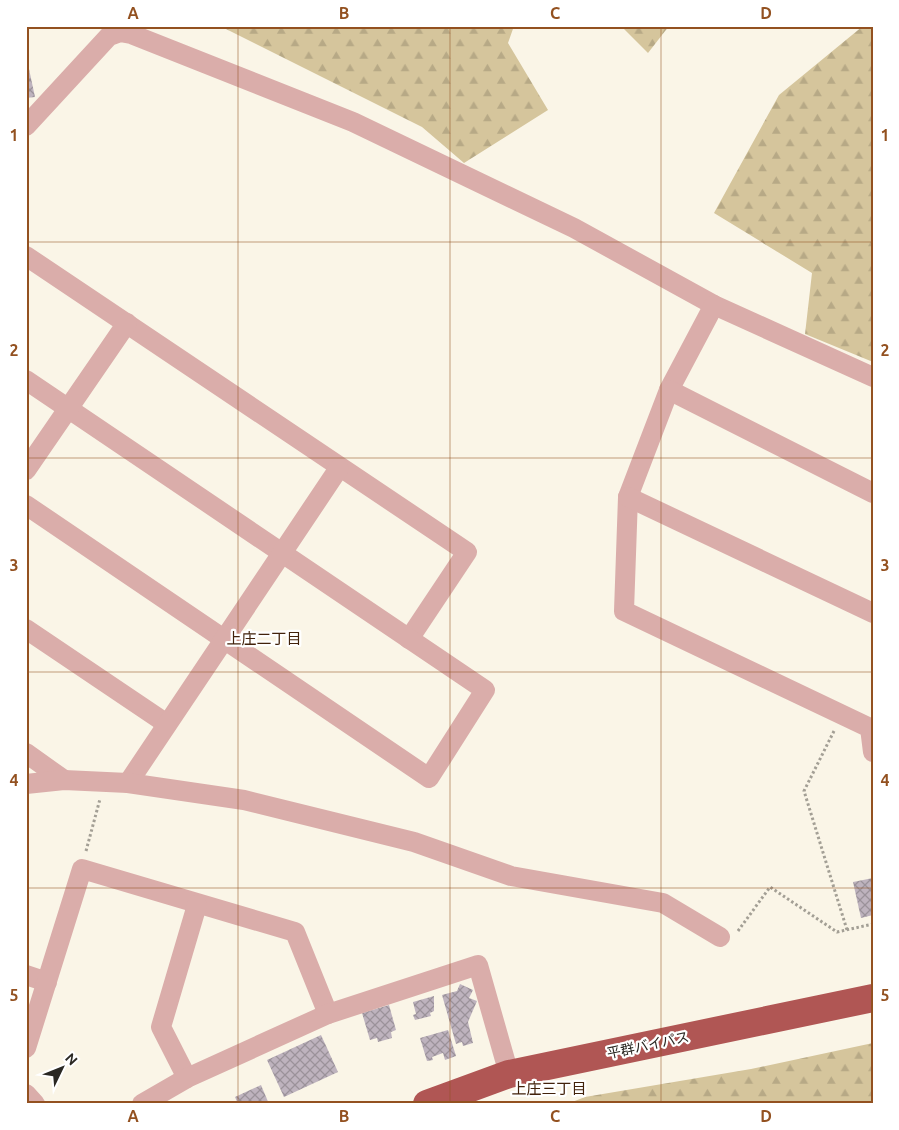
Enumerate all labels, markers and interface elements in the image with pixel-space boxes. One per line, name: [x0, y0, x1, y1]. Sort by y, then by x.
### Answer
text: A: [127, 4, 139, 22]
text: B: [339, 4, 349, 22]
text: C: [550, 4, 560, 22]
text: D: [760, 4, 772, 22]
text: 1: [9, 126, 19, 144]
text: 1: [880, 126, 890, 144]
text: 2: [9, 341, 19, 359]
text: 2: [880, 341, 890, 359]
text: 3: [9, 556, 19, 574]
text: 3: [880, 556, 890, 574]
district label: 上庄二丁目: [226, 630, 302, 647]
text: 4: [9, 771, 19, 789]
text: 4: [880, 771, 890, 789]
text: 5: [9, 986, 19, 1004]
text: 5: [880, 986, 890, 1004]
street label: 平群バイパス: [605, 1028, 691, 1062]
north arrow: [38, 1042, 88, 1092]
text: N: [62, 1050, 81, 1068]
district label: 上庄三丁目: [511, 1080, 587, 1097]
text: A: [127, 1107, 139, 1125]
text: B: [339, 1107, 349, 1125]
text: C: [550, 1107, 560, 1125]
text: D: [760, 1107, 772, 1125]

